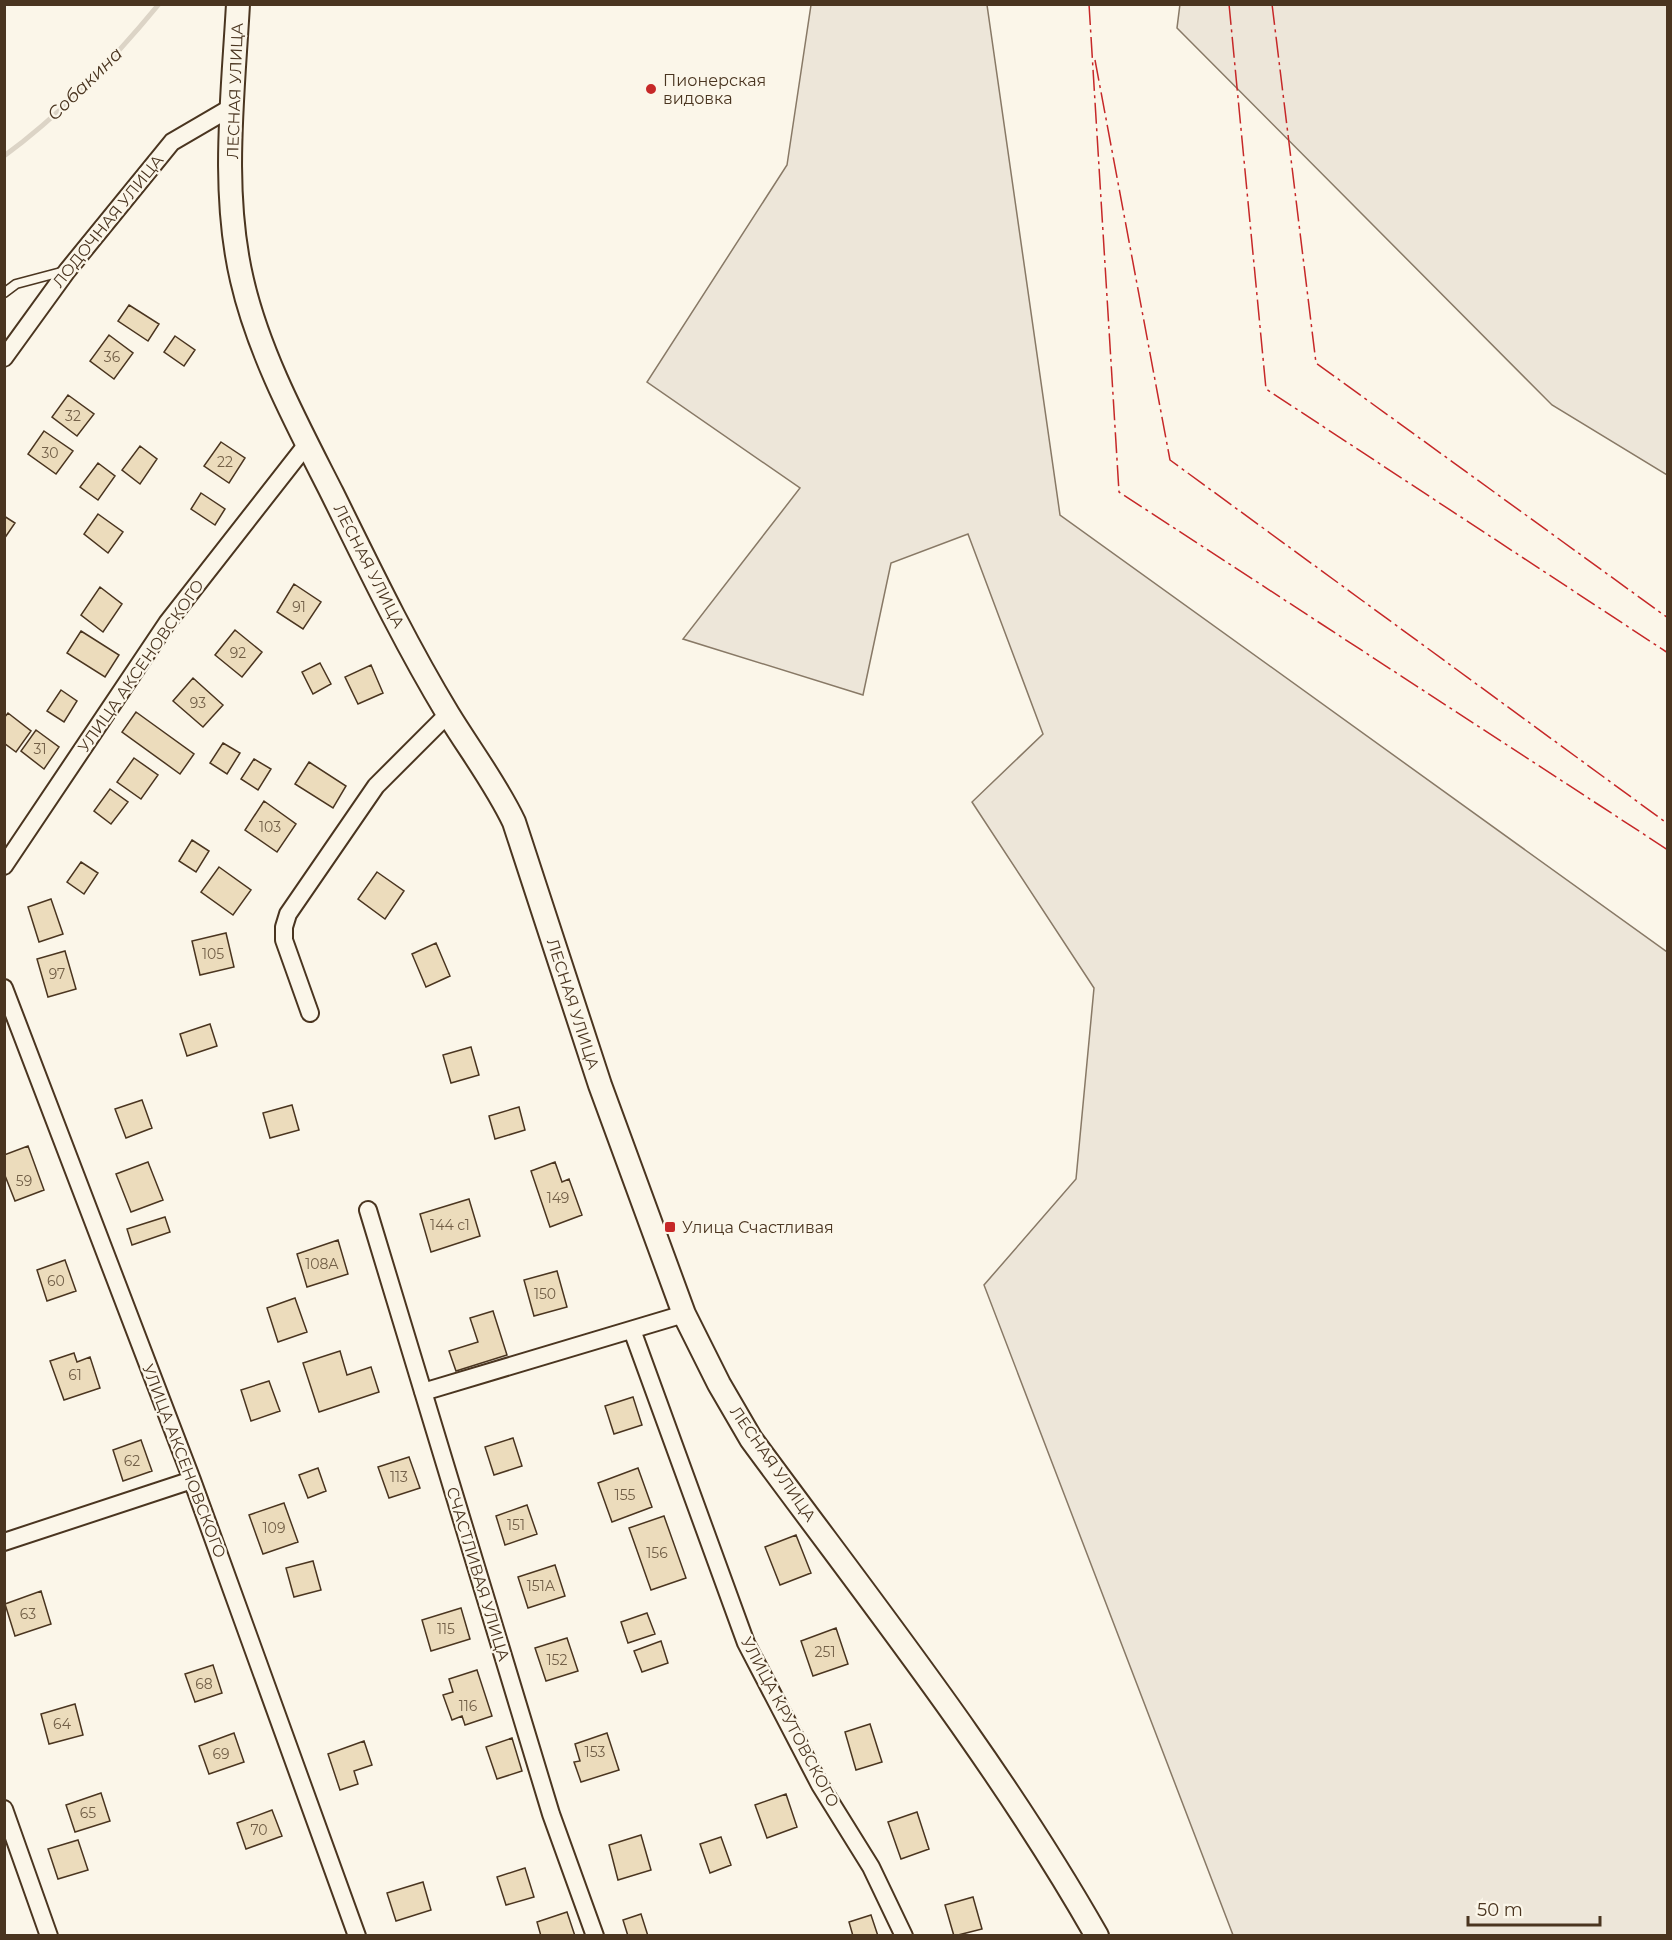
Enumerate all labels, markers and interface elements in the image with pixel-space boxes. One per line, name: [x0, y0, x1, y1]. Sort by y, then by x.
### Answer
street label: ЛЕСНАЯ УЛИЦА: [223, 22, 247, 159]
water label: Собакина: [43, 43, 127, 125]
place label: Пионерская видовка: [663, 71, 766, 108]
marker: Пионерская видовка: [644, 82, 658, 96]
street label: ЛОДОЧНАЯ УЛИЦА: [49, 151, 168, 291]
house number: 36: [104, 348, 121, 366]
house number: 32: [65, 407, 81, 425]
house number: 30: [41, 444, 59, 462]
house number: 22: [217, 453, 233, 471]
street label: ЛЕСНАЯ УЛИЦА: [330, 501, 408, 631]
street label: УЛИЦА АКСЕНОВСКОГО: [74, 576, 208, 756]
house number: 91: [292, 598, 306, 616]
house number: 92: [230, 644, 246, 662]
house number: 93: [190, 694, 206, 712]
house number: 31: [34, 740, 46, 758]
house number: 103: [259, 818, 281, 836]
street label: ЛЕСНАЯ УЛИЦА: [543, 936, 603, 1072]
house number: 105: [202, 945, 224, 963]
house number: 97: [49, 965, 65, 983]
house number: 59: [16, 1172, 32, 1190]
house number: 149: [547, 1189, 569, 1207]
house number: 144 с1: [430, 1216, 470, 1234]
place label: Улица Счастливая: [682, 1218, 834, 1237]
marker: Улица Счастливая: [663, 1220, 677, 1234]
house number: 108А: [305, 1255, 339, 1273]
house number: 60: [47, 1272, 65, 1290]
house number: 150: [534, 1285, 556, 1303]
street label: УЛИЦА АКСЕНОВСКОГО: [138, 1361, 230, 1561]
house number: 61: [68, 1366, 82, 1384]
street label: ЛЕСНАЯ УЛИЦА: [726, 1403, 820, 1525]
house number: 62: [124, 1452, 140, 1470]
house number: 113: [390, 1468, 408, 1486]
street label: СЧАСТЛИВАЯ УЛИЦА: [442, 1485, 514, 1663]
house number: 155: [615, 1486, 635, 1504]
house number: 151: [507, 1516, 525, 1534]
house number: 109: [263, 1519, 285, 1537]
house number: 156: [646, 1544, 668, 1562]
house number: 151А: [527, 1577, 556, 1595]
house number: 63: [20, 1605, 36, 1623]
house number: 115: [437, 1620, 455, 1638]
street label: УЛИЦА КРУТОВСКОГО: [737, 1634, 843, 1810]
house number: 251: [815, 1643, 835, 1661]
house number: 152: [547, 1651, 567, 1669]
house number: 68: [195, 1675, 213, 1693]
house number: 116: [459, 1697, 478, 1715]
house number: 64: [53, 1715, 72, 1733]
house number: 153: [585, 1743, 606, 1761]
house number: 69: [212, 1745, 230, 1763]
house number: 65: [80, 1804, 96, 1822]
house number: 70: [250, 1821, 268, 1839]
scale bar: [1468, 1889, 1600, 1927]
text: 50 m: [1477, 1899, 1523, 1921]

